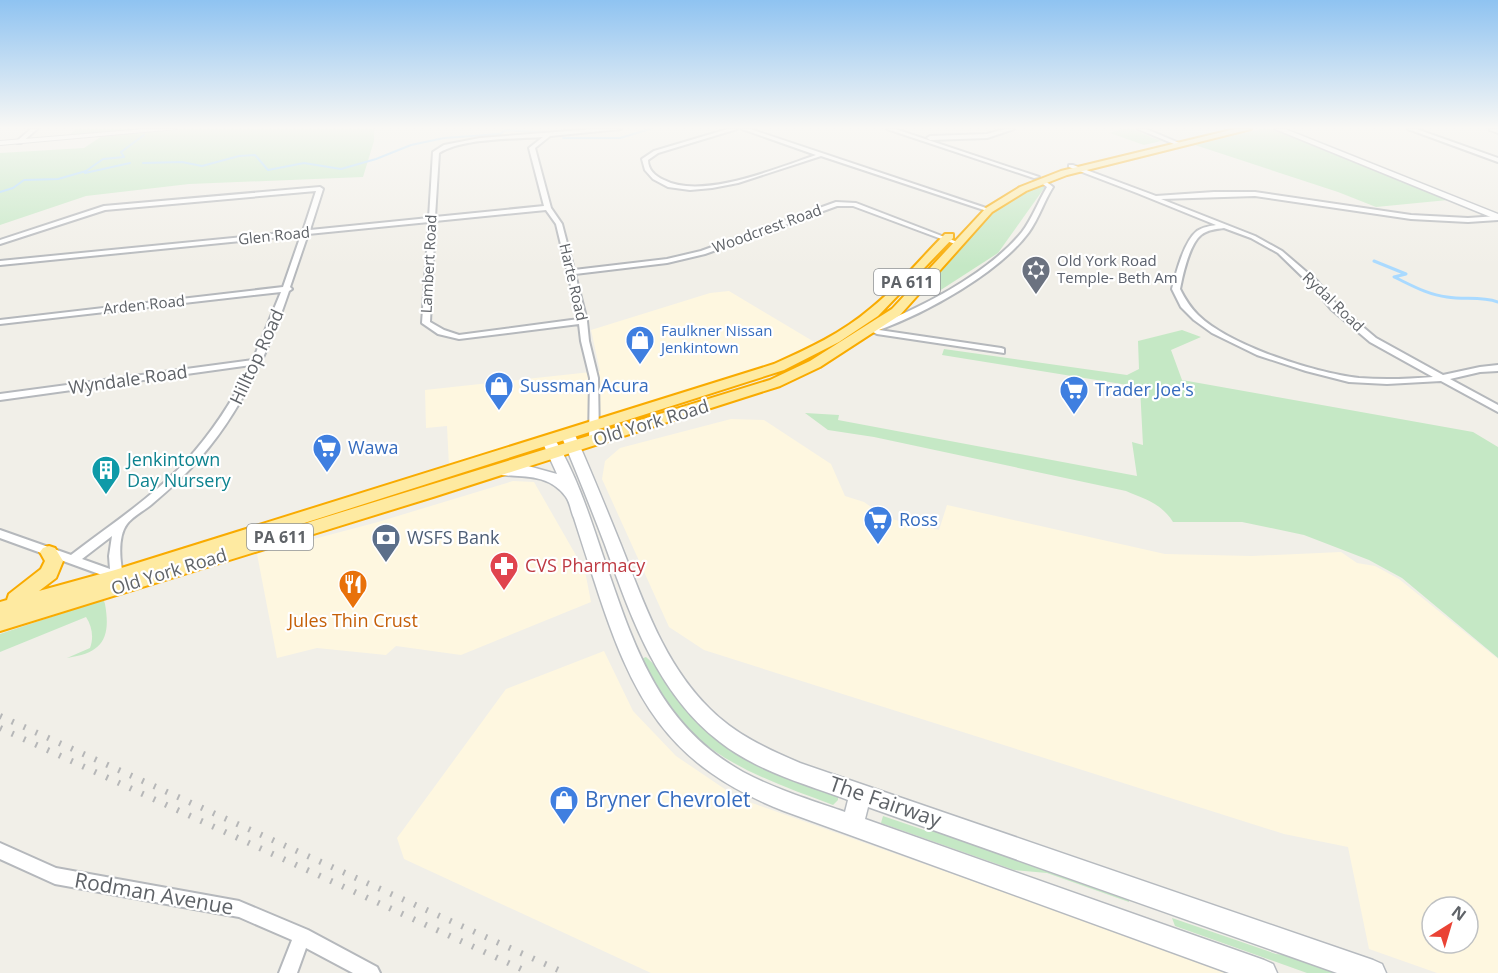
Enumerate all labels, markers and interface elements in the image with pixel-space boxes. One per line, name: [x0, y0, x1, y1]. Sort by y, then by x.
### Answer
street label: Woodcrest Road: [709, 199, 824, 257]
street label: Lambert Road: [415, 214, 441, 314]
street label: Glen Road: [237, 221, 311, 249]
street label: Harte Road: [555, 241, 593, 323]
place label: Old York Road Temple- Beth Am: [1057, 250, 1178, 287]
synagogue icon: Old York Road Temple- Beth Am: [1020, 254, 1052, 296]
street label: Rydal Road: [1299, 267, 1369, 335]
road number: PA 611: [874, 269, 940, 295]
street label: Arden Road: [102, 290, 186, 318]
street label: Hilltop Road: [223, 305, 289, 408]
place label: Faulkner Nissan Jenkintown: [659, 320, 773, 357]
shop icon: Faulkner Nissan Jenkintown: [624, 324, 656, 366]
street label: Wyndale Road: [67, 359, 189, 399]
shop icon: Sussman Acura: [483, 370, 515, 412]
place label: Sussman Acura: [520, 373, 649, 397]
supermarket icon: Trader Joe's: [1058, 374, 1090, 416]
place label: Trader Joe's: [1095, 377, 1194, 401]
street label: Old York Road: [590, 393, 711, 451]
supermarket icon: Wawa: [311, 432, 343, 474]
place label: Wawa: [348, 435, 399, 459]
place label: Jenkintown Day Nursery: [125, 447, 232, 492]
building icon: Jenkintown Day Nursery: [90, 454, 122, 496]
supermarket icon: Ross: [862, 504, 894, 546]
place label: Ross: [899, 507, 938, 531]
bank icon: WSFS Bank: [370, 522, 402, 564]
road number: PA 611: [247, 524, 313, 550]
place label: WSFS Bank: [407, 525, 500, 549]
street label: Old York Road: [108, 542, 229, 600]
pharmacy icon: CVS Pharmacy: [488, 550, 520, 592]
place label: CVS Pharmacy: [525, 553, 646, 577]
restaurant icon: Jules Thin Crust: [337, 568, 369, 610]
place label: Jules Thin Crust: [286, 608, 418, 632]
street label: The Fairway: [826, 769, 945, 833]
shop icon: Bryner Chevrolet: [548, 784, 580, 826]
place label: Bryner Chevrolet: [585, 785, 751, 813]
street label: Rodman Avenue: [72, 865, 236, 921]
north arrow: [1420, 895, 1480, 955]
text: N: [1447, 900, 1471, 926]

